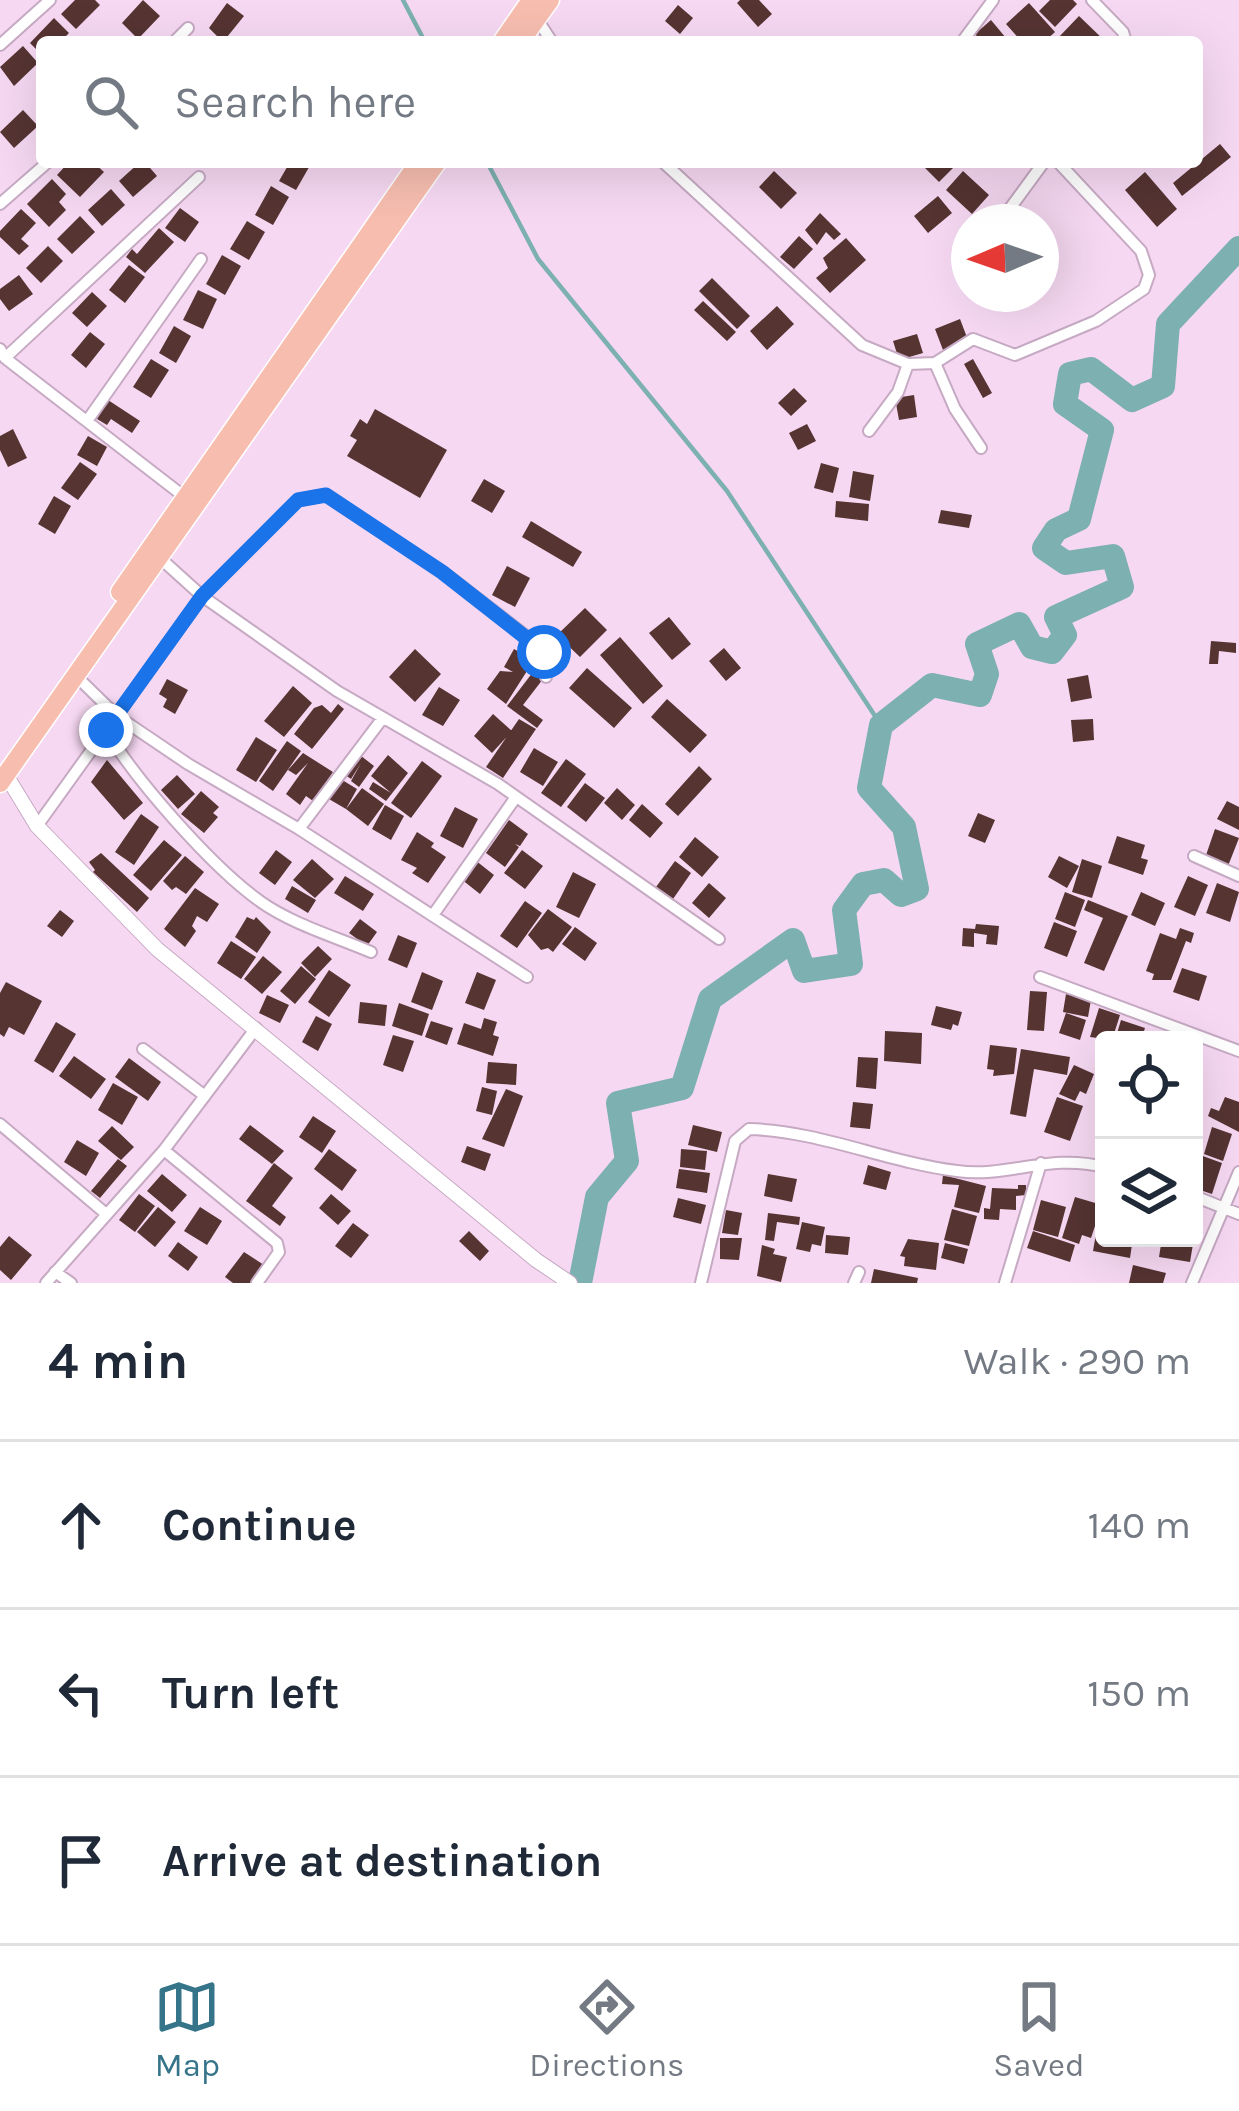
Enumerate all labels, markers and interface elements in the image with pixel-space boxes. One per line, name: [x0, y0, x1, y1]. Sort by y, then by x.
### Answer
search box: [36, 36, 1203, 168]
icon: search: [78, 69, 144, 135]
text: Search here: [174, 76, 416, 128]
north arrow: [951, 204, 1059, 312]
route start: [517, 625, 571, 679]
route end: [79, 703, 133, 757]
map controls: [1095, 1031, 1203, 1247]
button: locate: [1095, 1031, 1203, 1139]
button: layers: [1095, 1139, 1203, 1247]
text: 4 min: [48, 1331, 188, 1391]
text: Walk · 290 m: [963, 1338, 1191, 1384]
icon: ahead: [48, 1492, 114, 1558]
text: Continue: [162, 1499, 357, 1551]
text: 140 m: [1087, 1502, 1191, 1548]
icon: left: [48, 1660, 114, 1726]
text: Turn left: [162, 1667, 339, 1719]
text: 150 m: [1087, 1670, 1191, 1716]
icon: arrive: [48, 1828, 114, 1894]
text: Arrive at destination: [162, 1835, 602, 1887]
tab: Map: [154, 1974, 220, 2084]
tab: Directions: [529, 1974, 684, 2084]
tab: Saved: [993, 1974, 1085, 2084]

